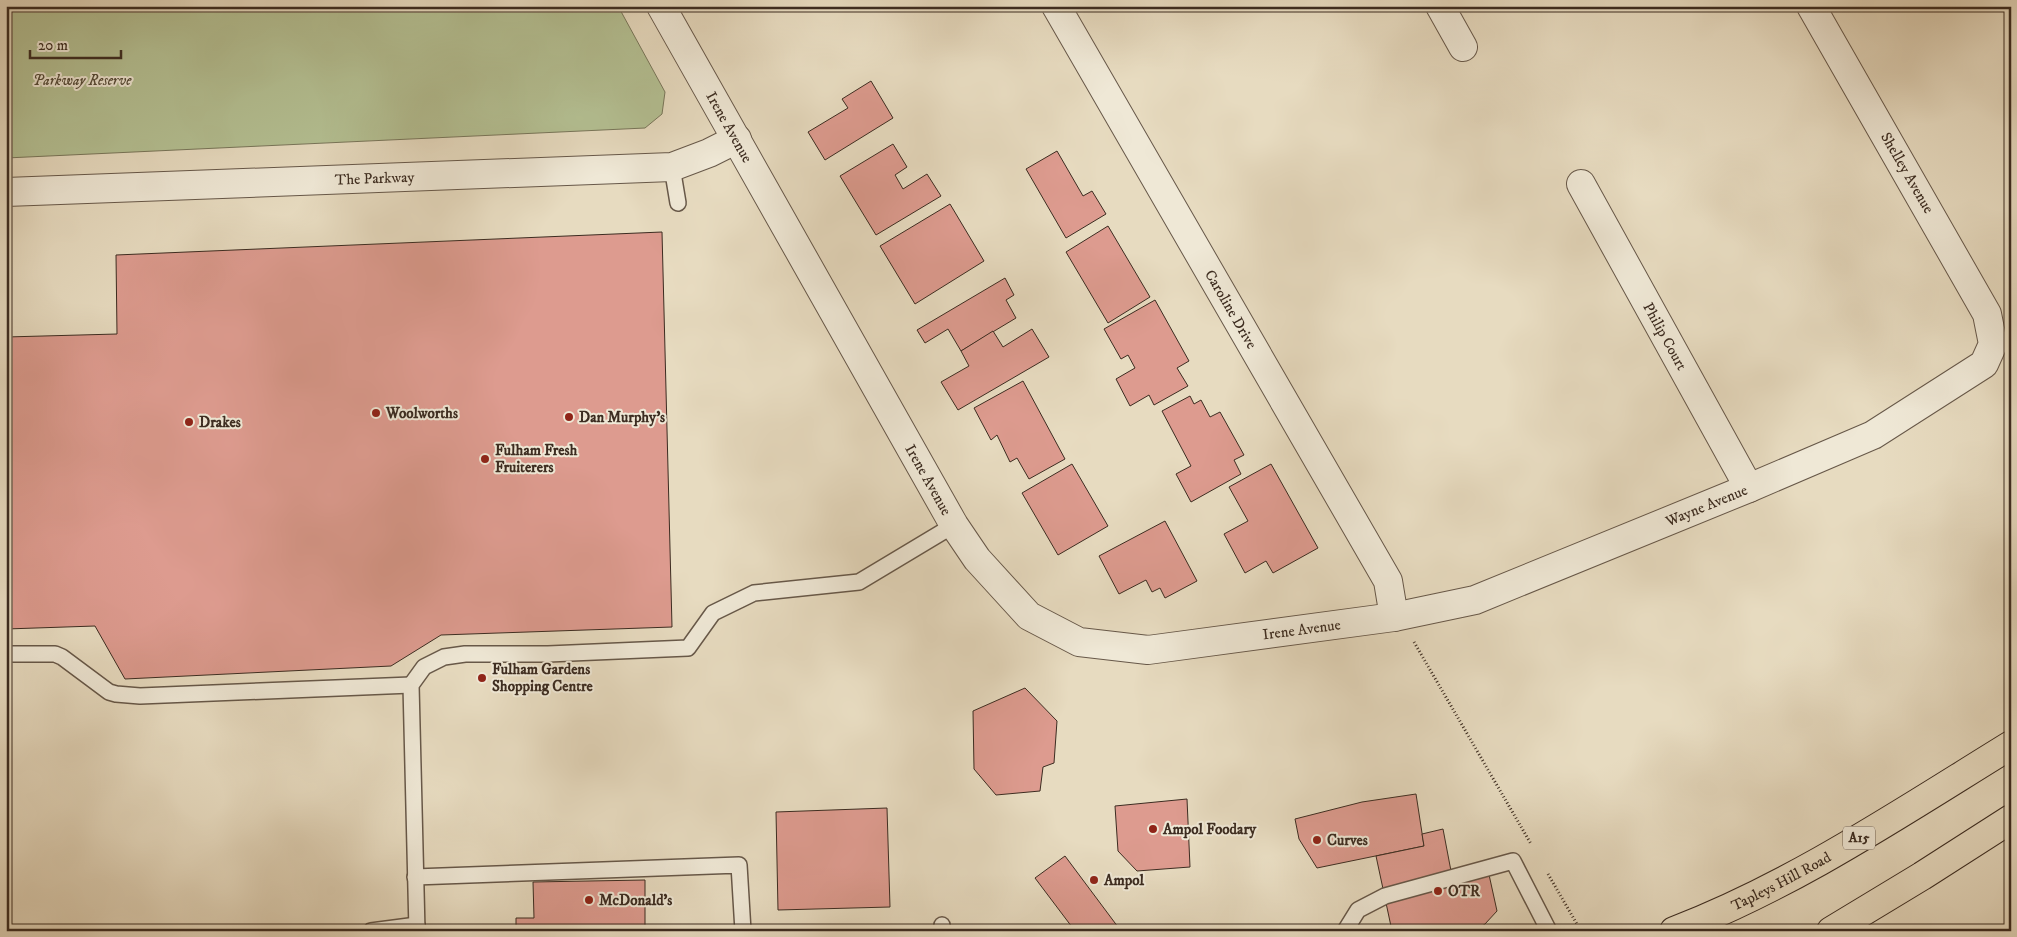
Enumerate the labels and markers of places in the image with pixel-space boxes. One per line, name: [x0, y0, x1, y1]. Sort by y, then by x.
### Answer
place label: Woolworths: [385, 404, 458, 423]
marker: Woolworths: [370, 407, 382, 419]
place label: Dan Murphy's: [579, 408, 665, 427]
marker: Dan Murphy's: [563, 411, 575, 423]
place label: Drakes: [199, 413, 241, 432]
marker: Drakes: [183, 416, 195, 428]
place label: Fulham Fresh Fruiterers: [495, 441, 578, 477]
marker: Fulham Fresh Fruiterers: [479, 453, 491, 465]
place label: Fulham Gardens Shopping Centre: [492, 660, 594, 696]
marker: Fulham Gardens Shopping Centre: [476, 672, 488, 684]
place label: Ampol Foodary: [1162, 820, 1257, 839]
marker: Ampol Foodary: [1147, 823, 1159, 835]
place label: Curves: [1327, 831, 1368, 850]
marker: Curves: [1311, 834, 1323, 846]
place label: Ampol: [1103, 871, 1145, 890]
marker: Ampol: [1088, 874, 1100, 886]
place label: OTR: [1448, 882, 1481, 901]
marker: OTR: [1432, 885, 1444, 897]
place label: McDonald's: [599, 891, 672, 910]
marker: McDonald's: [583, 894, 595, 906]

